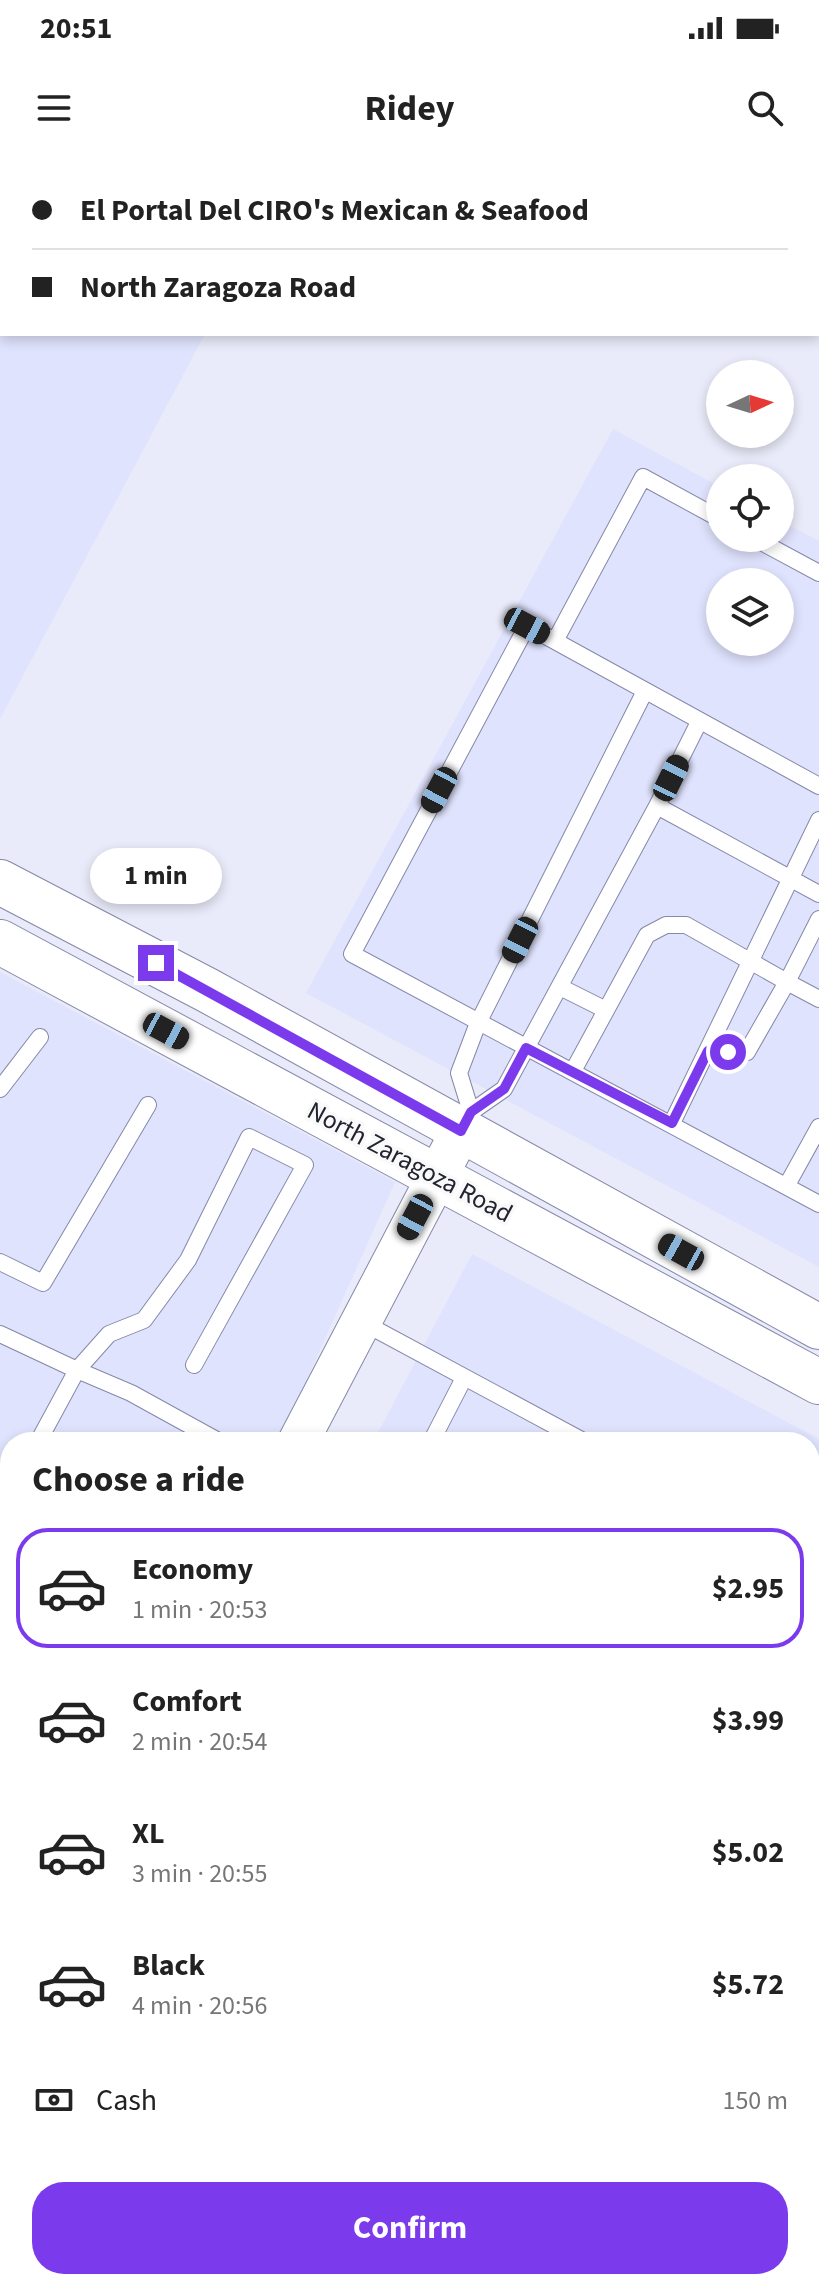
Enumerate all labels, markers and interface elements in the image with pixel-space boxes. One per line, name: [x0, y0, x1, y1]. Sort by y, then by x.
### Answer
text: 20:51: [40, 7, 112, 50]
text: Ridey: [365, 83, 454, 134]
icon: menu: [32, 86, 76, 130]
icon: search: [743, 86, 787, 130]
text: El Portal Del CIRO's Mexican & Seafood: [80, 189, 589, 232]
text: North Zaragoza Road: [80, 266, 356, 309]
north arrow: [706, 360, 794, 448]
map controls: [706, 360, 794, 656]
button: locate: [706, 464, 794, 552]
button: layers: [706, 568, 794, 656]
car: [500, 604, 554, 648]
car: [650, 751, 692, 805]
car: [417, 763, 461, 817]
callout: 1 min: [90, 847, 222, 903]
text: 1 min: [124, 857, 188, 894]
car: [498, 913, 542, 967]
route end: [138, 945, 174, 981]
car: [139, 1009, 193, 1053]
route start: [710, 1034, 746, 1070]
street label: North Zaragoza Road: [301, 1092, 519, 1232]
car: [393, 1190, 437, 1244]
car: [654, 1230, 708, 1274]
text: Choose a ride: [32, 1454, 245, 1505]
text: Economy: [132, 1548, 253, 1591]
icon: car: [36, 1552, 108, 1624]
text: $2.95: [712, 1567, 784, 1610]
text: 1 min · 20:53: [132, 1591, 267, 1628]
text: Comfort: [132, 1680, 242, 1723]
icon: car: [36, 1684, 108, 1756]
text: $3.99: [712, 1699, 784, 1742]
text: 2 min · 20:54: [132, 1723, 267, 1760]
text: XL: [132, 1812, 165, 1855]
icon: car: [36, 1816, 108, 1888]
text: $5.02: [712, 1831, 784, 1874]
text: 3 min · 20:55: [132, 1855, 267, 1892]
text: Black: [132, 1944, 205, 1987]
icon: car: [36, 1948, 108, 2020]
text: $5.72: [712, 1963, 784, 2006]
text: 4 min · 20:56: [132, 1987, 267, 2024]
icon: cash: [32, 2078, 76, 2122]
text: Cash: [96, 2079, 157, 2122]
text: 150 m: [722, 2082, 788, 2119]
button: Confirm: [32, 2182, 788, 2274]

